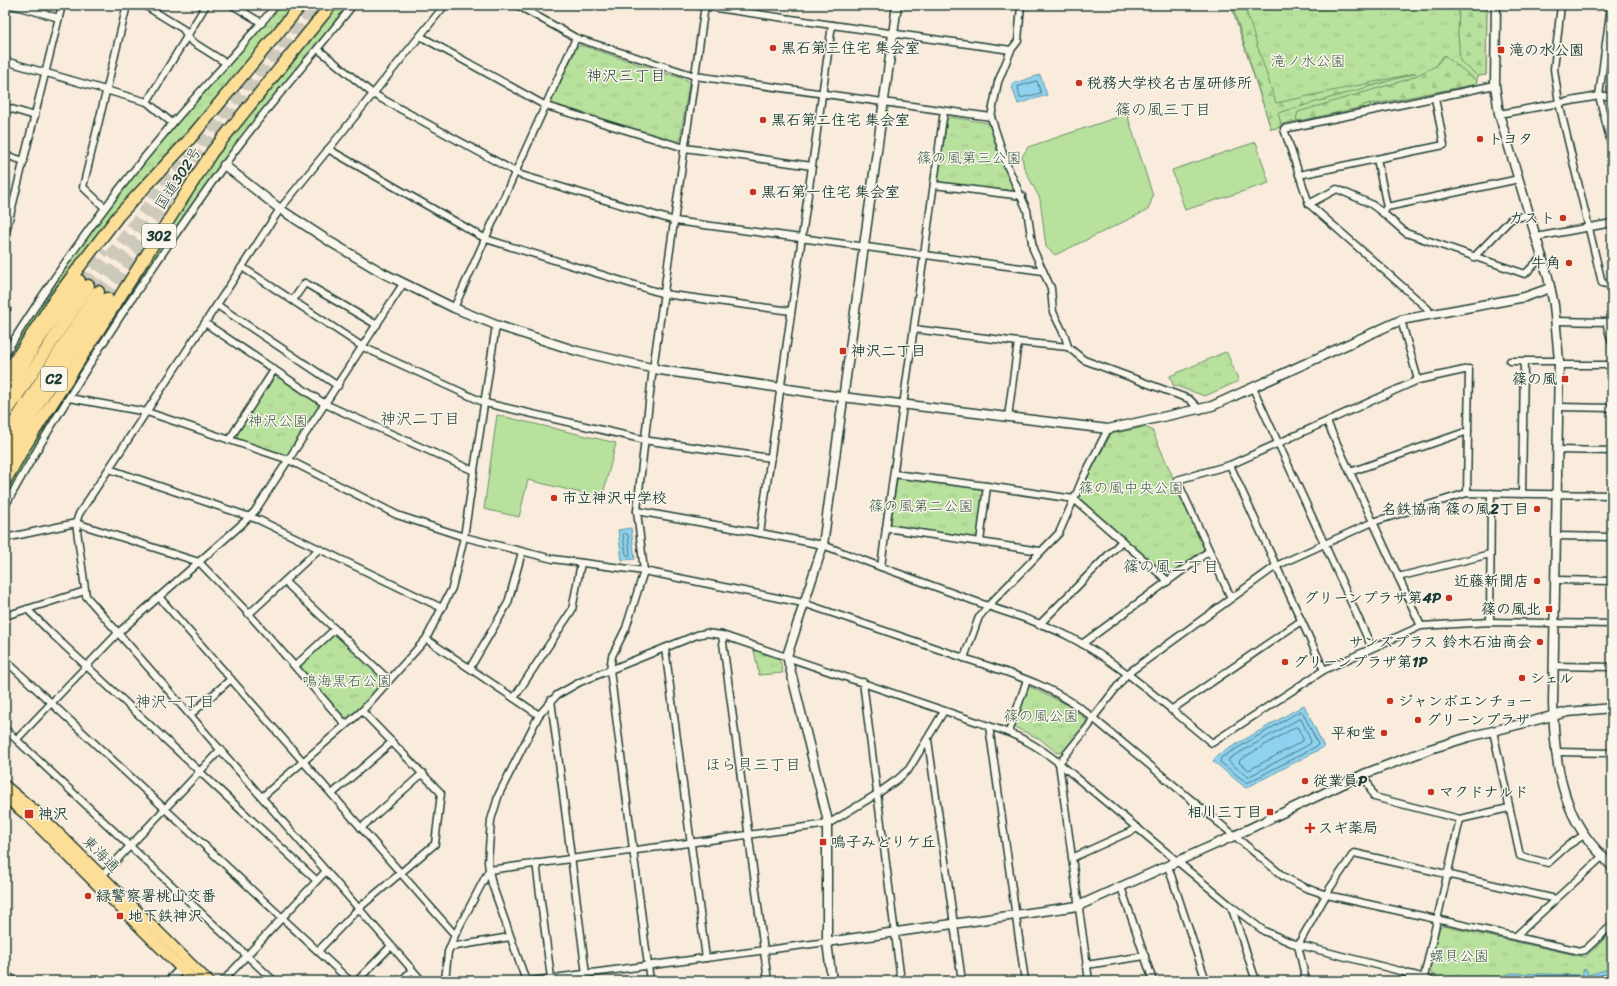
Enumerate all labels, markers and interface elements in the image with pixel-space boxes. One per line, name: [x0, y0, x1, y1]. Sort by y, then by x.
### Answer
place label: 黒石第三住宅 集会室: [781, 35, 920, 61]
place label: 滝の水公園: [1509, 37, 1584, 63]
marker: 黒石第三住宅 集会室: [768, 43, 778, 53]
marker: 滝の水公園: [1496, 45, 1506, 55]
park label: 滝ノ水公園: [1270, 48, 1346, 74]
district label: 神沢三丁目: [586, 61, 666, 90]
place label: 税務大学校名古屋研修所: [1087, 70, 1252, 96]
marker: 税務大学校名古屋研修所: [1074, 78, 1084, 88]
district label: 篠の風三丁目: [1115, 95, 1211, 124]
place label: 黒石第二住宅 集会室: [771, 107, 910, 133]
marker: 黒石第二住宅 集会室: [758, 115, 768, 125]
place label: トヨタ: [1488, 126, 1533, 152]
marker: トヨタ: [1475, 134, 1485, 144]
street label: 国道302号: [148, 141, 208, 215]
park label: 篠の風第三公園: [916, 145, 1022, 171]
place label: 黒石第一住宅 集会室: [761, 179, 900, 205]
marker: 黒石第一住宅 集会室: [748, 187, 758, 197]
place label: ガスト: [1508, 205, 1555, 231]
marker: ガスト: [1558, 213, 1568, 223]
road number: 302: [142, 224, 176, 248]
place label: 牛角: [1531, 250, 1561, 276]
marker: 牛角: [1564, 258, 1574, 268]
place label: 神沢二丁目: [851, 338, 926, 364]
marker: 神沢二丁目: [838, 346, 848, 356]
place label: 篠の風: [1512, 366, 1557, 392]
road number: C2: [41, 367, 67, 391]
marker: 篠の風: [1560, 374, 1570, 384]
district label: 神沢二丁目: [380, 404, 460, 433]
park label: 神沢公園: [248, 408, 308, 434]
park label: 篠の風中央公園: [1078, 475, 1184, 501]
place label: 市立神沢中学校: [562, 485, 667, 511]
marker: 市立神沢中学校: [549, 493, 559, 503]
park label: 篠の風第二公園: [868, 493, 974, 519]
place label: 名鉄協商 篠の風2丁目: [1381, 496, 1529, 522]
marker: 名鉄協商 篠の風2丁目: [1532, 504, 1542, 514]
district label: 篠の風二丁目: [1123, 552, 1219, 581]
place label: 近藤新聞店: [1454, 568, 1529, 594]
marker: 近藤新聞店: [1532, 576, 1542, 586]
place label: グリーンプラザ第4P: [1303, 585, 1442, 611]
marker: グリーンプラザ第4P: [1444, 593, 1454, 603]
place label: 篠の風北: [1481, 596, 1541, 622]
marker: 篠の風北: [1544, 604, 1554, 614]
place label: サンズプラス 鈴木石油商会: [1349, 629, 1532, 655]
marker: サンズプラス 鈴木石油商会: [1535, 637, 1545, 647]
place label: グリーンプラザ第1P: [1293, 649, 1429, 675]
marker: グリーンプラザ第1P: [1280, 657, 1290, 667]
place label: シェル: [1530, 665, 1574, 691]
park label: 鳴海黒石公園: [302, 668, 392, 694]
marker: シェル: [1517, 673, 1527, 683]
district label: 神沢一丁目: [135, 687, 215, 716]
place label: ジャンボエンチョー: [1398, 688, 1533, 714]
marker: ジャンボエンチョー: [1385, 696, 1395, 706]
park label: 篠の風公園: [1003, 703, 1079, 729]
place label: グリーンプラザ: [1426, 707, 1530, 733]
marker: グリーンプラザ: [1413, 715, 1423, 725]
place label: 平和堂: [1331, 720, 1376, 746]
marker: 平和堂: [1379, 728, 1389, 738]
district label: ほら貝三丁目: [705, 750, 801, 779]
place label: 従業員P: [1313, 768, 1368, 794]
marker: 従業員P: [1300, 776, 1310, 786]
place label: マクドナルド: [1439, 779, 1528, 805]
marker: マクドナルド: [1426, 787, 1436, 797]
place label: 相川三丁目: [1187, 799, 1262, 825]
place label: 神沢: [38, 801, 68, 827]
marker: 相川三丁目: [1265, 807, 1275, 817]
marker: 神沢: [23, 808, 35, 820]
place label: スギ薬局: [1318, 815, 1378, 841]
marker: スギ薬局: [1305, 823, 1315, 833]
street label: 東海通: [76, 829, 126, 879]
place label: 鳴子みどりケ丘: [831, 829, 936, 855]
marker: 鳴子みどりケ丘: [818, 837, 828, 847]
place label: 緑警察署桃山交番: [96, 883, 216, 909]
marker: 緑警察署桃山交番: [83, 891, 93, 901]
place label: 地下鉄神沢: [128, 903, 203, 929]
marker: 地下鉄神沢: [115, 911, 125, 921]
park label: 螺貝公園: [1429, 943, 1489, 969]

